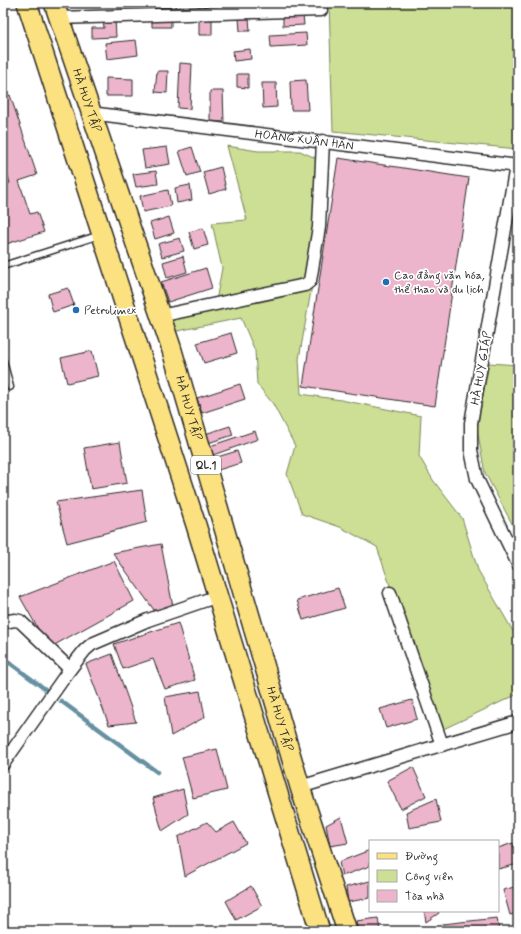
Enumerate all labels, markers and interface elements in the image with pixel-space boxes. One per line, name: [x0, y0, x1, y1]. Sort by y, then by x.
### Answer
street label: HÀ HUY TẬP: [68, 67, 105, 136]
street label: HOÀNG XUÂN HÃN: [254, 126, 355, 155]
place label: Cao đẳng văn hóa, thể thao và du lịch: [394, 268, 485, 298]
marker: Cao đẳng văn hóa, thể thao và du lịch: [381, 277, 391, 287]
place label: Petrolimex: [84, 303, 136, 319]
marker: Petrolimex: [71, 305, 81, 315]
street label: HÀ HUY GIÁP: [468, 329, 496, 406]
street label: HÀ HUY TẬP: [171, 374, 205, 443]
road number: QL.1: [191, 456, 221, 474]
street label: HÀ HUY TẬP: [262, 685, 296, 754]
legend: [369, 840, 499, 912]
text: Đường: [405, 849, 438, 866]
text: Công viên: [405, 869, 453, 886]
text: Tòa nhà: [405, 889, 445, 905]

